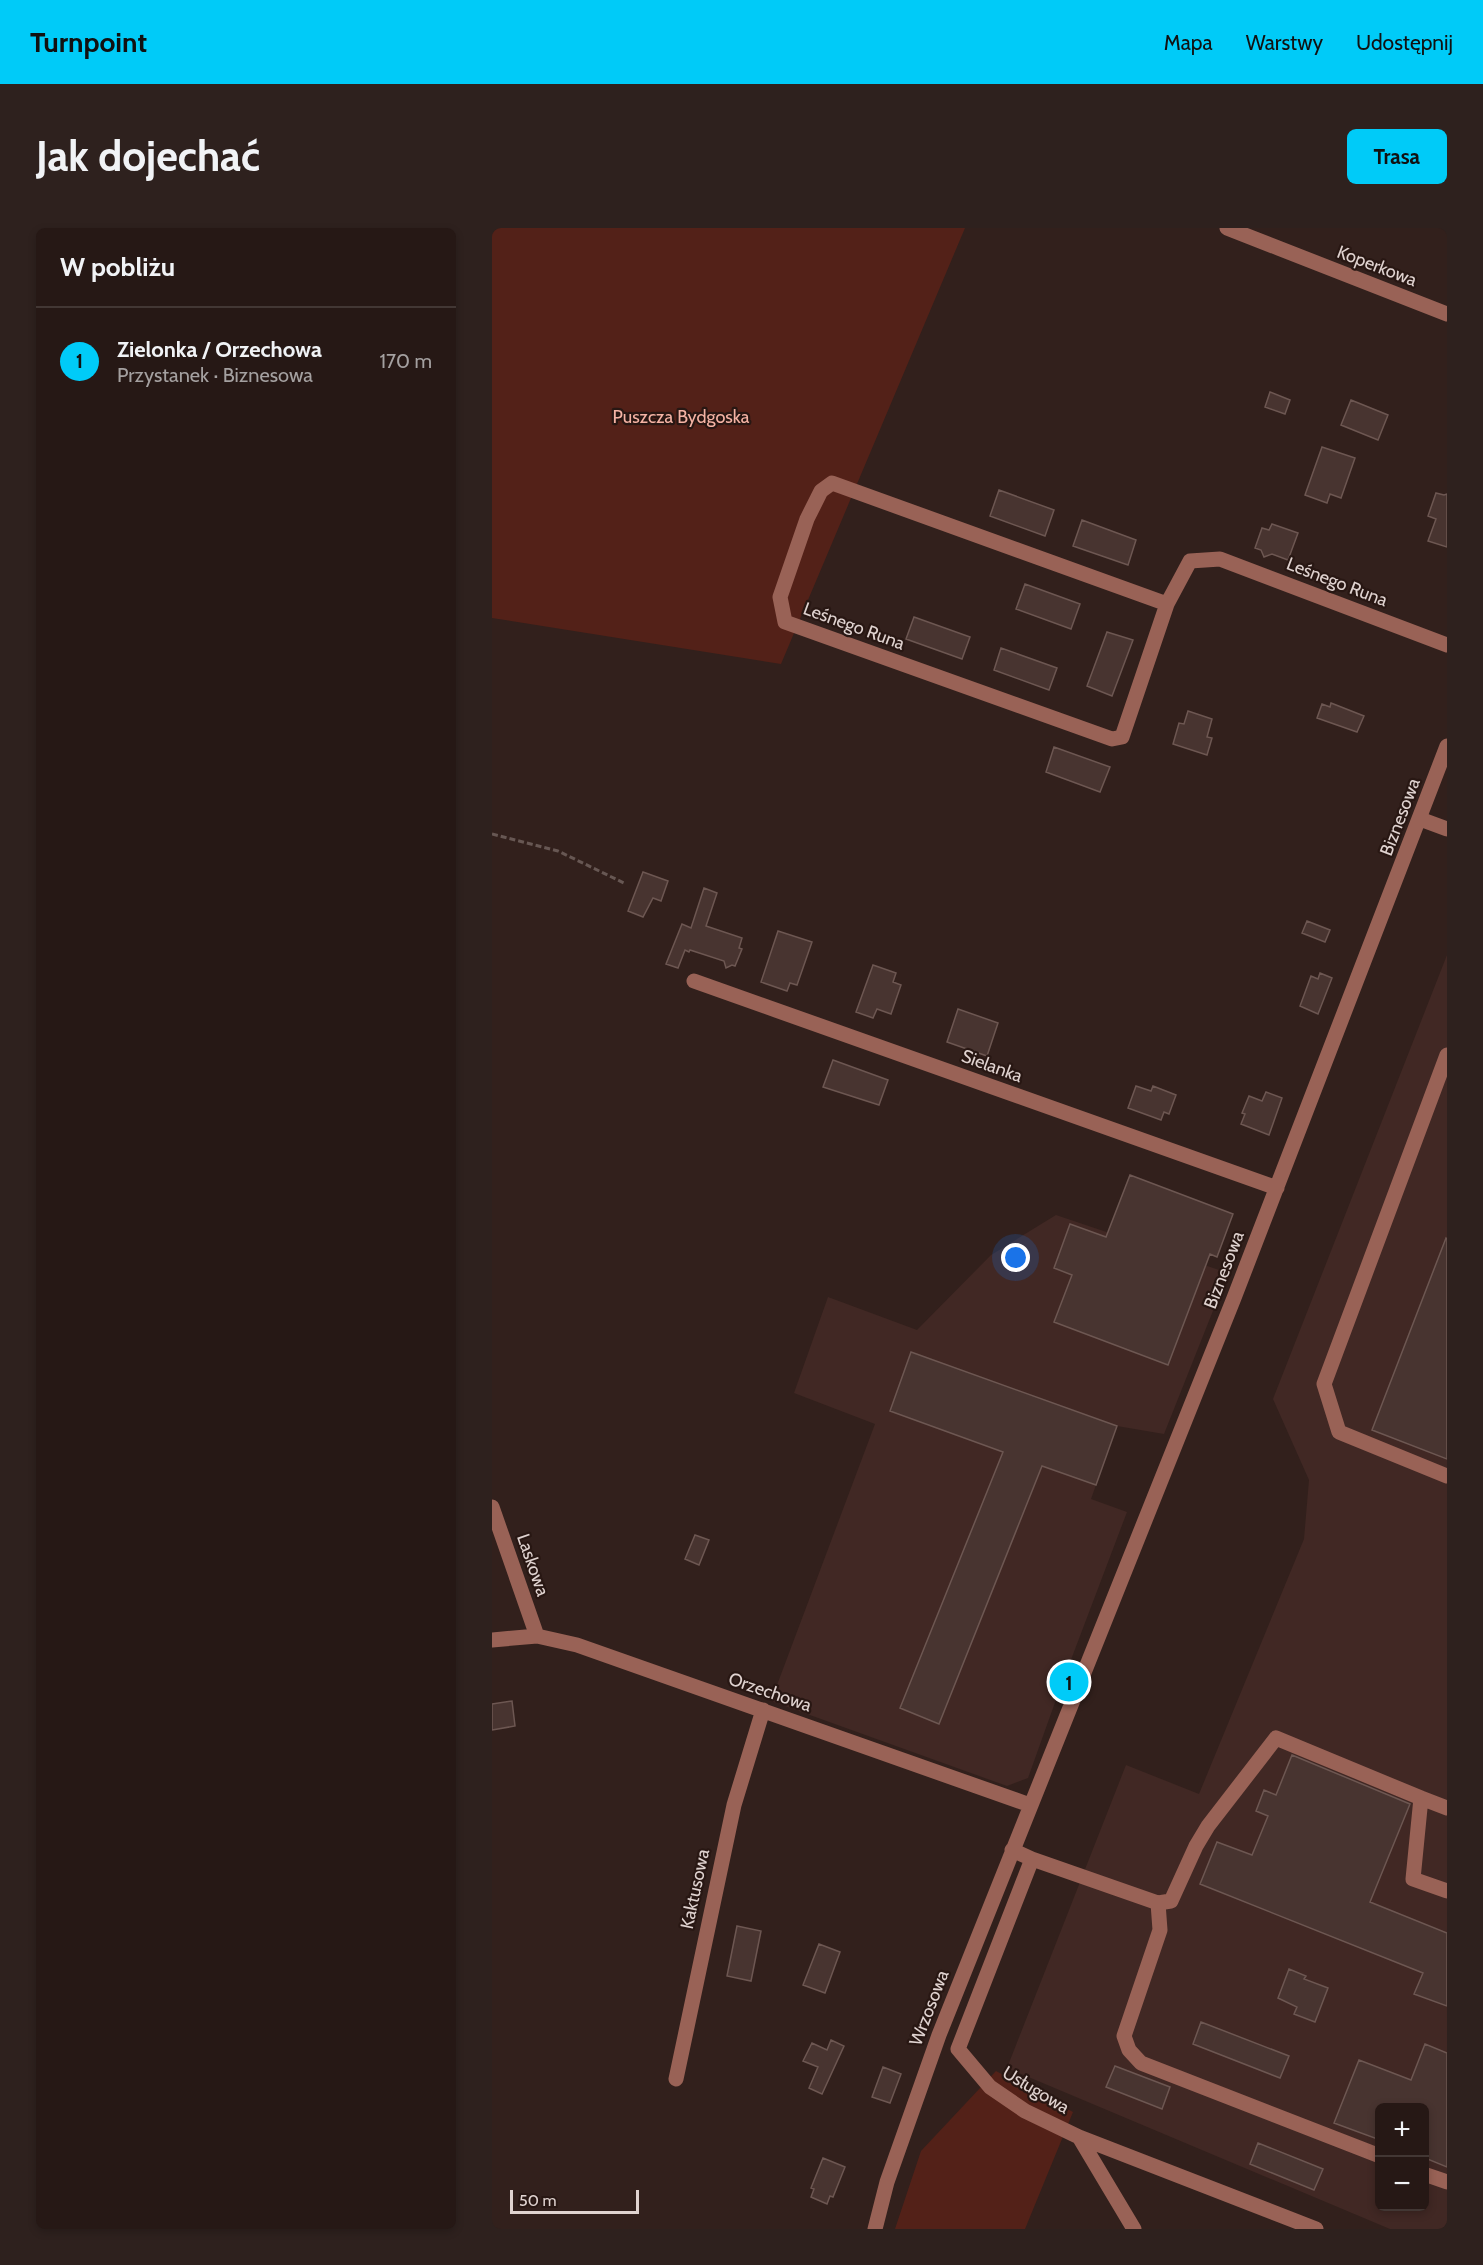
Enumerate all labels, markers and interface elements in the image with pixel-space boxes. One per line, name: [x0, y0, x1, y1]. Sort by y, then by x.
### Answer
text: Turnpoint: [30, 25, 147, 59]
text: Mapa: [1164, 30, 1213, 55]
text: Warstwy: [1246, 30, 1323, 55]
text: Udostępnij: [1356, 30, 1453, 55]
button: Trasa: [1347, 129, 1447, 184]
text: Jak dojechać: [36, 130, 260, 182]
street label: Koperkowa: [1334, 241, 1420, 291]
text: W pobliżu: [60, 251, 175, 283]
text: Zielonka / Orzechowa: [117, 336, 322, 363]
text: 1: [76, 349, 83, 373]
text: 170 m: [380, 349, 432, 373]
text: Przystanek · Biznesowa: [117, 363, 313, 387]
park label: Puszcza Bydgoska: [613, 406, 750, 428]
street label: Leśnego Runa: [1283, 553, 1391, 611]
street label: Leśnego Runa: [800, 597, 908, 655]
street label: Biznesowa: [1375, 775, 1425, 859]
street label: Sielanka: [959, 1045, 1026, 1087]
street label: Biznesowa: [1199, 1228, 1249, 1312]
your location: [1001, 1243, 1030, 1272]
street label: Laskowa: [512, 1531, 554, 1599]
pin: 1: [1050, 1660, 1088, 1704]
street label: Orzechowa: [726, 1668, 815, 1717]
street label: Kaktusowa: [676, 1847, 714, 1931]
street label: Wrzosowa: [905, 1967, 954, 2049]
street label: Usługowa: [998, 2061, 1074, 2119]
map controls: [1375, 2103, 1429, 2211]
button: +: [1375, 2103, 1429, 2157]
button: −: [1375, 2157, 1429, 2211]
scale bar: [510, 2187, 639, 2214]
text: 50 m: [519, 2191, 556, 2210]

